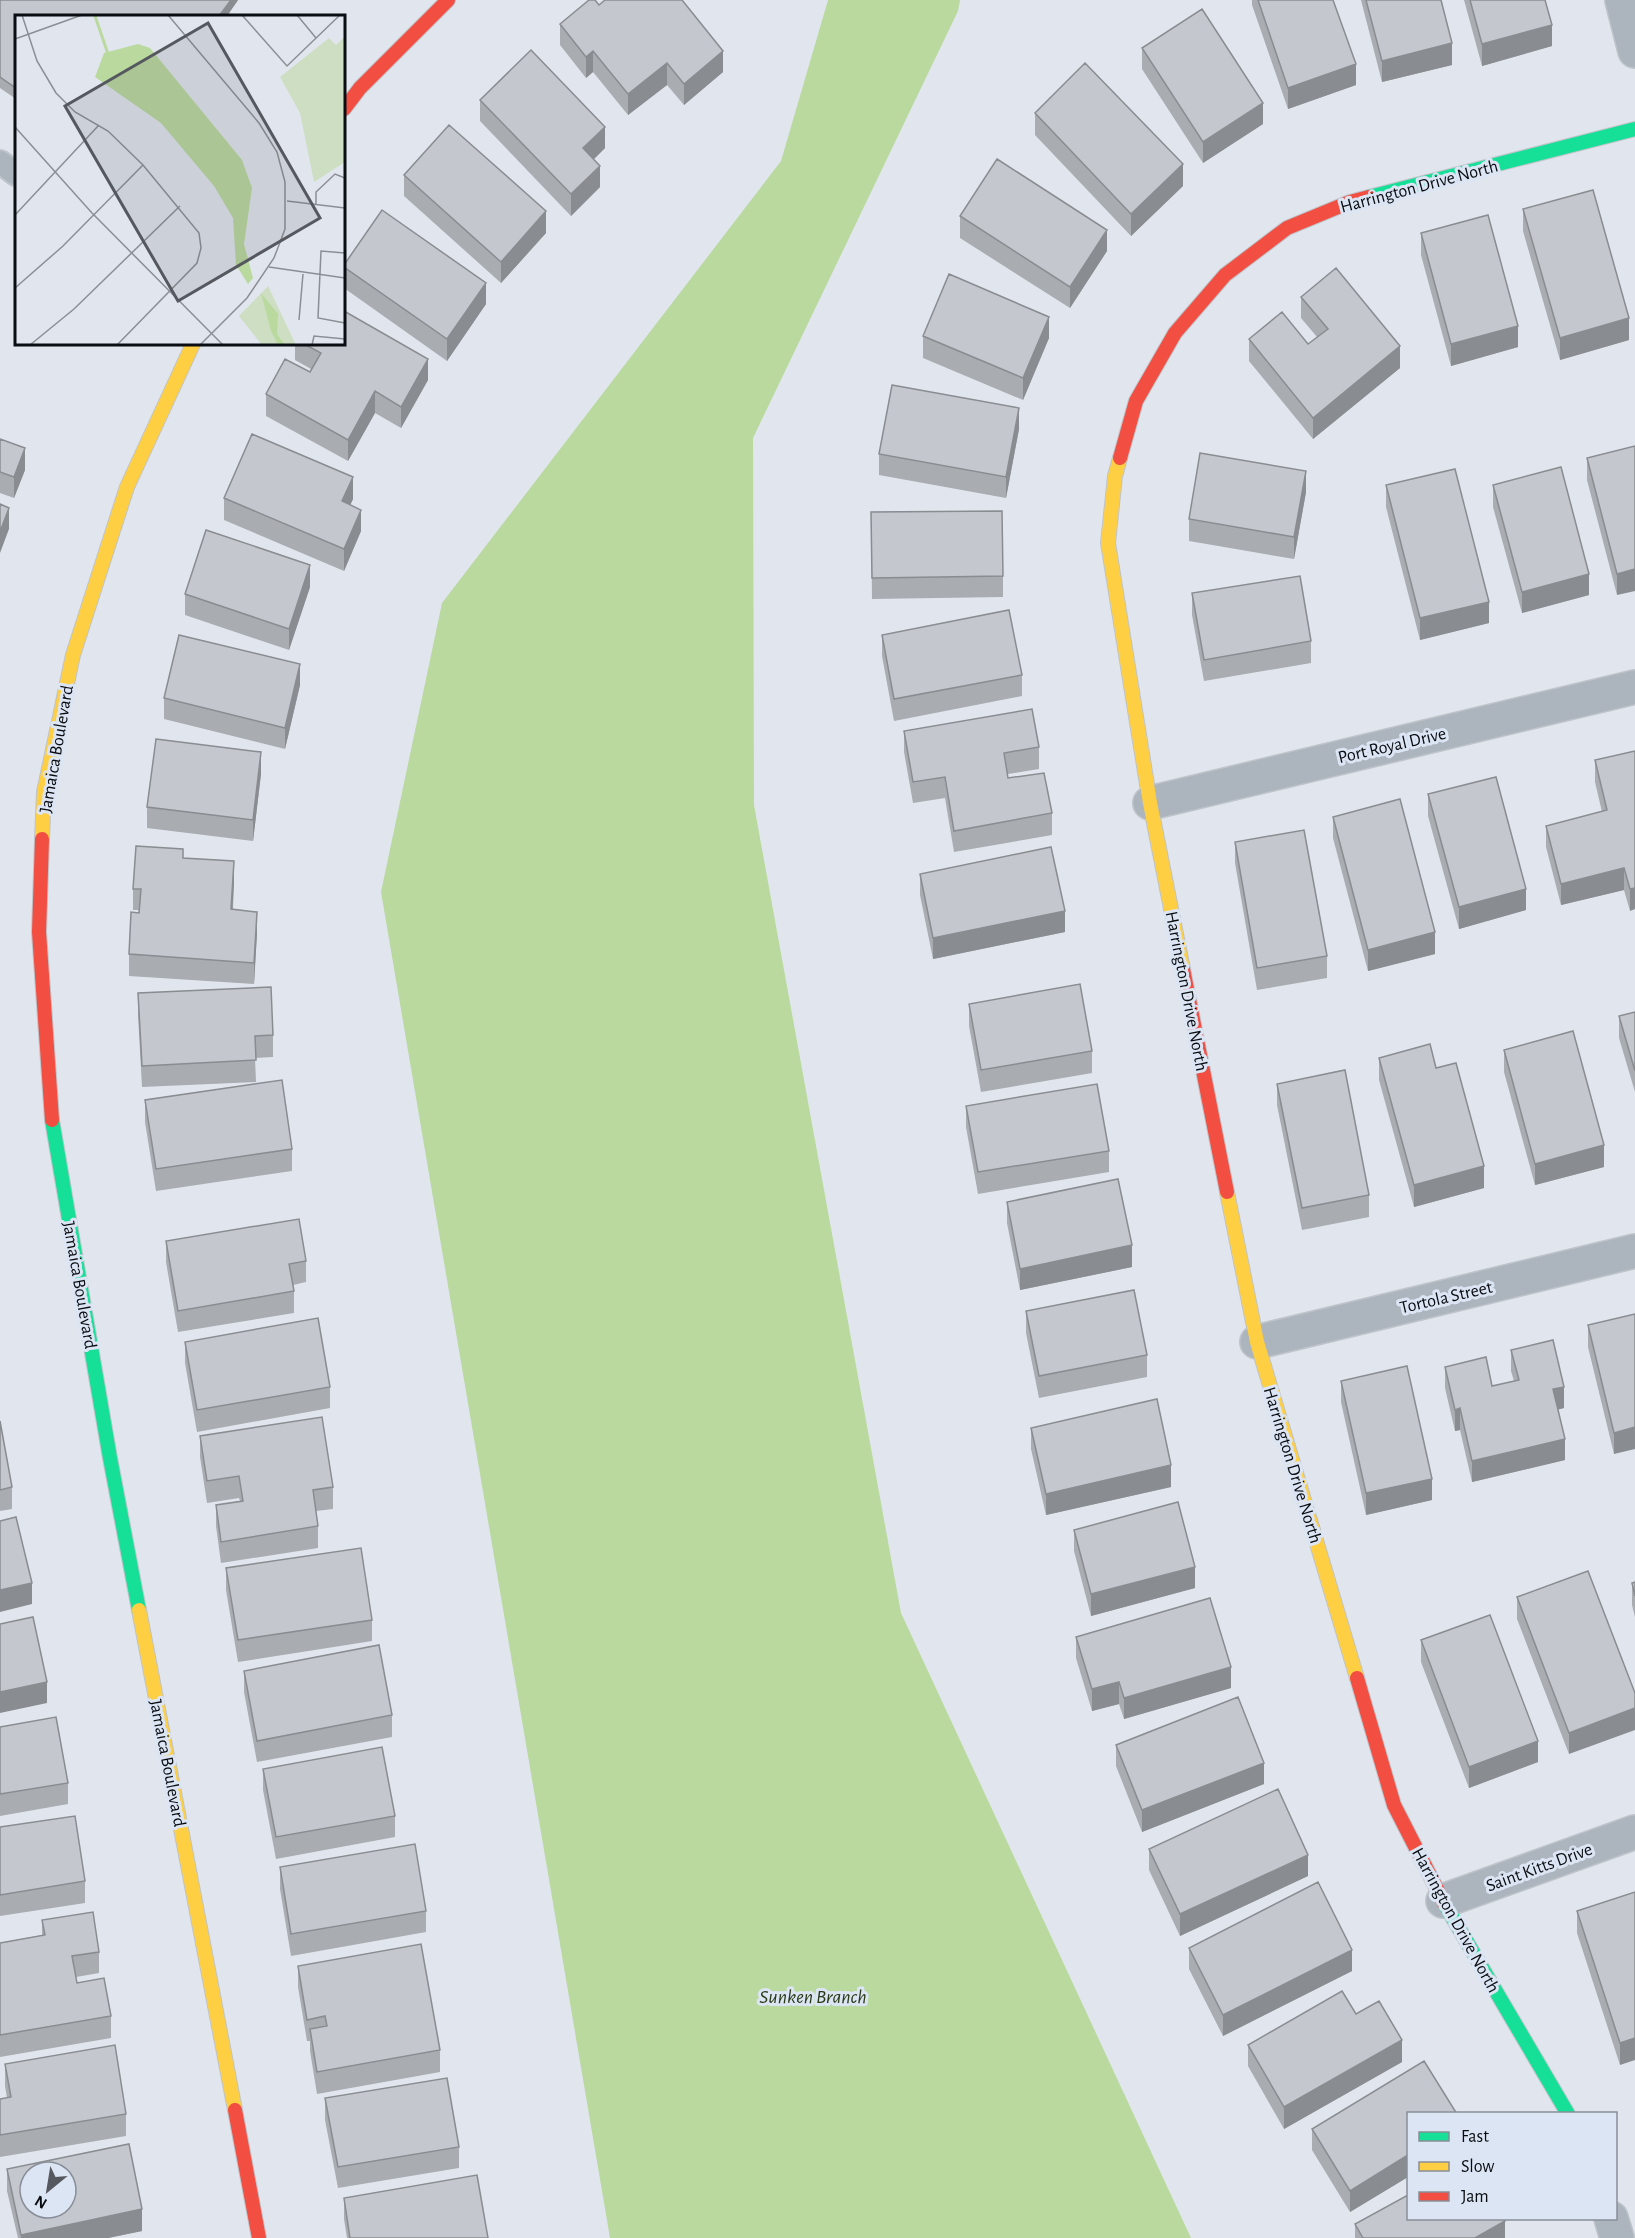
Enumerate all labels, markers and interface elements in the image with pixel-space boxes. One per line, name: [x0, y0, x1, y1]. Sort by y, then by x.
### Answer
inset map: [15, 15, 345, 345]
street label: Harrington Drive North: [1338, 157, 1500, 217]
street label: Jamaica Boulevard: [37, 684, 77, 814]
street label: Port Royal Drive: [1336, 725, 1448, 767]
street label: Harrington Drive North: [1162, 910, 1210, 1073]
street label: Jamaica Boulevard: [59, 1220, 99, 1350]
street label: Tortola Street: [1398, 1279, 1495, 1317]
street label: Harrington Drive North: [1260, 1385, 1324, 1546]
street label: Jamaica Boulevard: [146, 1698, 188, 1828]
street label: Saint Kitts Drive: [1484, 1840, 1595, 1895]
street label: Harrington Drive North: [1408, 1845, 1502, 1996]
water label: Sunken Branch: [759, 1987, 867, 2007]
legend: [1407, 2112, 1617, 2220]
text: Fast: [1461, 2128, 1489, 2146]
text: Slow: [1461, 2158, 1494, 2176]
north arrow: [18, 2160, 78, 2220]
text: Jam: [1461, 2188, 1489, 2206]
text: N: [32, 2192, 50, 2212]

